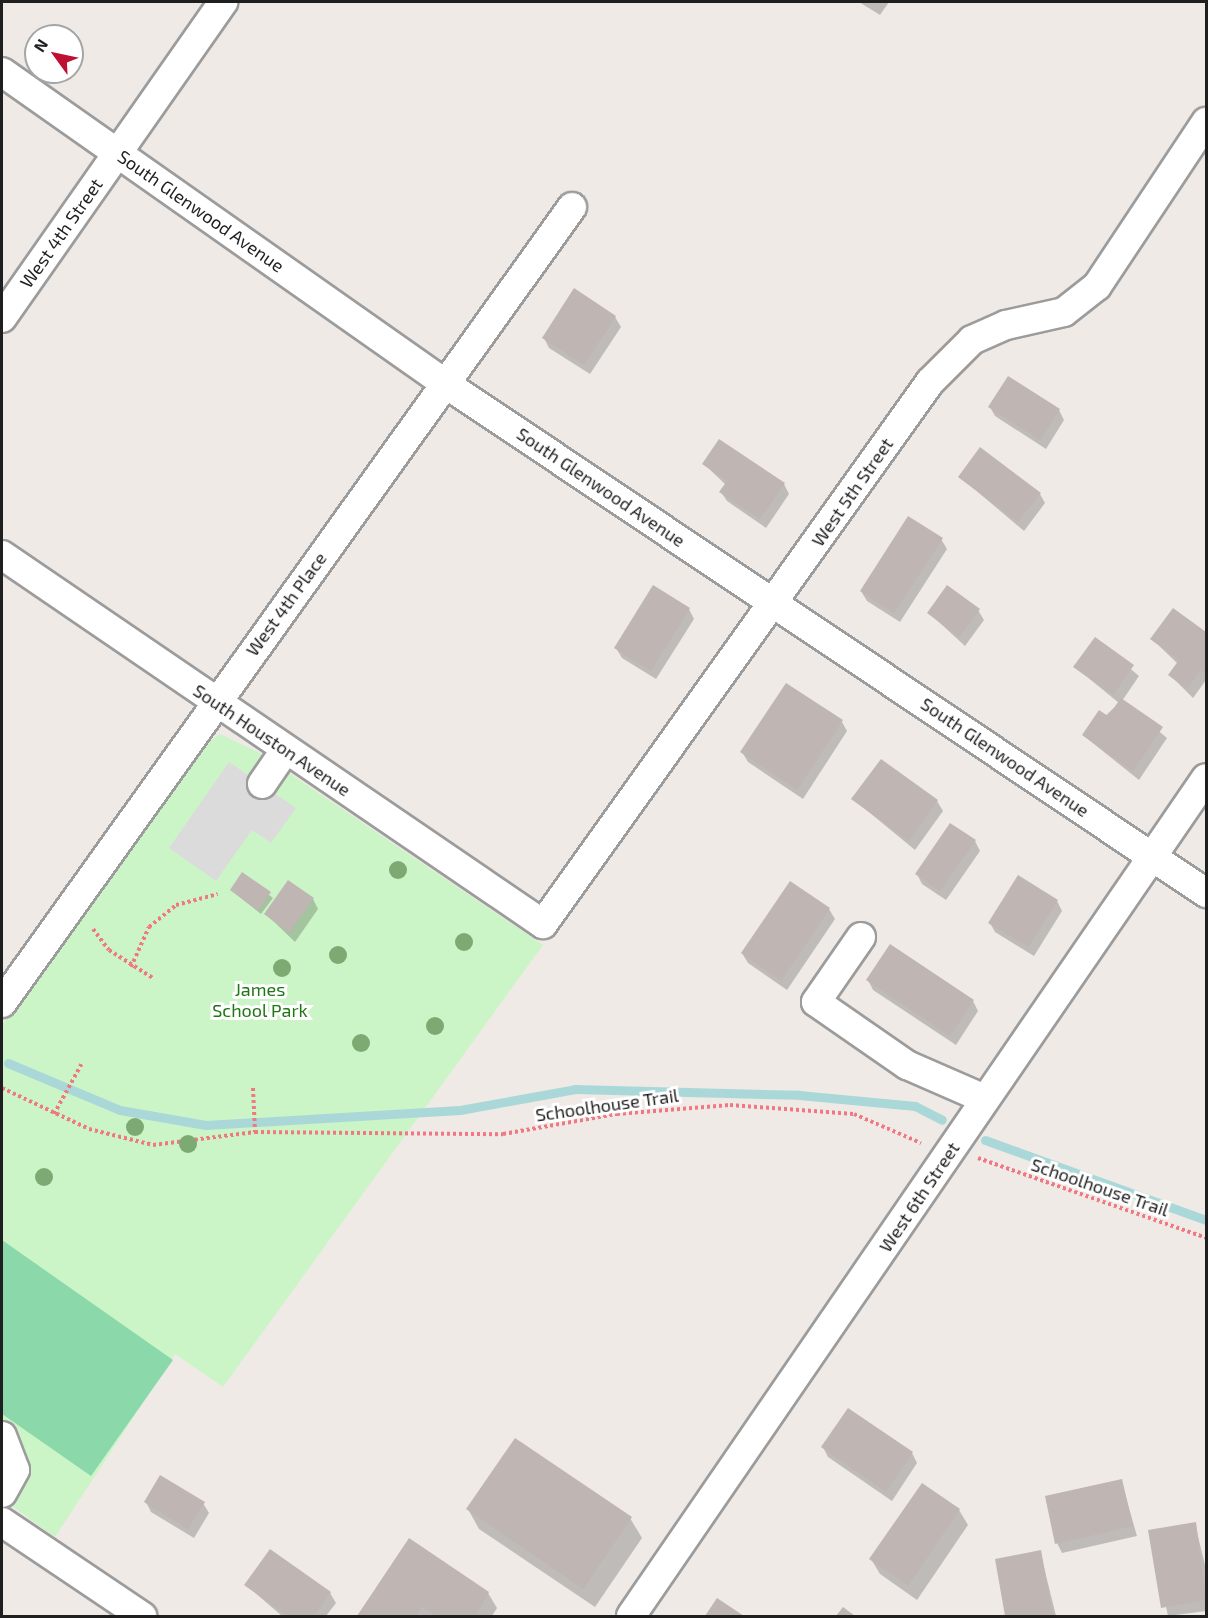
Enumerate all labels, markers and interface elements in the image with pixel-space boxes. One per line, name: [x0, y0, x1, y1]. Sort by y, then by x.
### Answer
north arrow: [24, 24, 84, 84]
text: N: [29, 35, 51, 55]
street label: South Glenwood Avenue: [113, 145, 289, 277]
street label: West 4th Street: [15, 174, 107, 292]
street label: South Glenwood Avenue: [513, 423, 689, 551]
street label: West 5th Street: [807, 434, 897, 550]
street label: West 4th Place: [241, 548, 331, 660]
street label: South Houston Avenue: [189, 679, 355, 801]
street label: South Glenwood Avenue: [917, 693, 1093, 821]
park label: James School Park: [212, 979, 308, 1022]
street label: Schoolhouse Trail: [534, 1084, 680, 1126]
street label: West 6th Street: [874, 1138, 964, 1256]
street label: Schoolhouse Trail: [1028, 1153, 1172, 1221]

